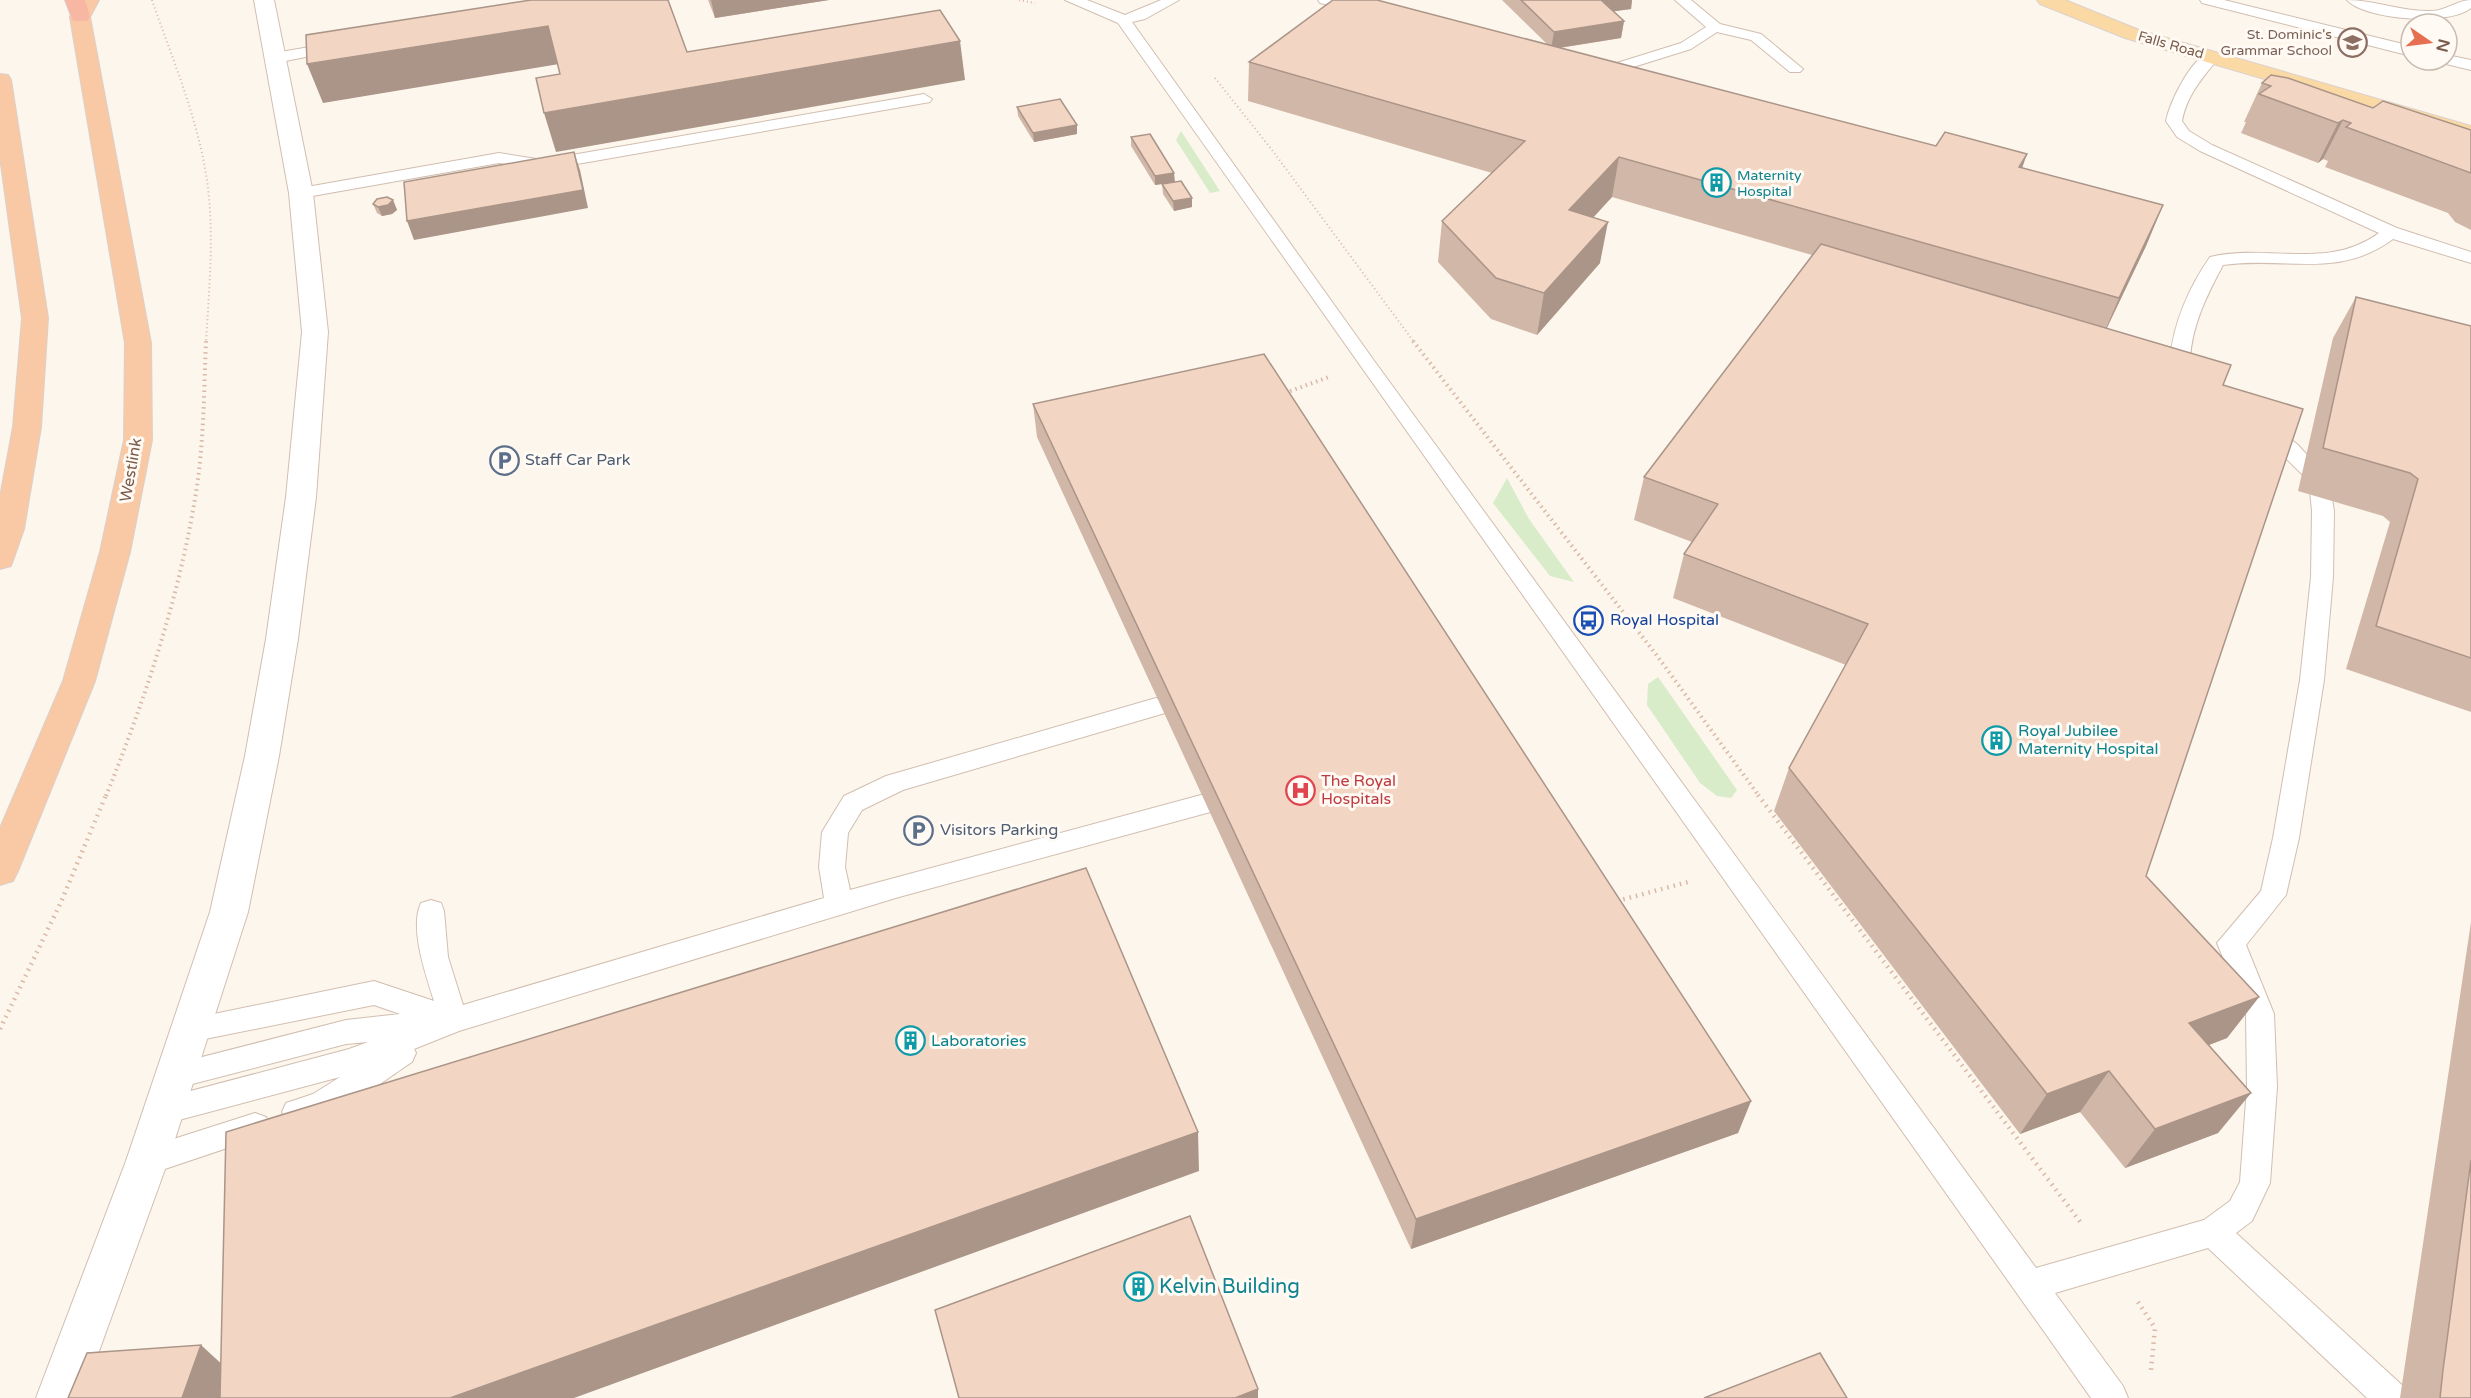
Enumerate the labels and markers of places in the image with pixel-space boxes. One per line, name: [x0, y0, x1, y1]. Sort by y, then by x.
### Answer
place label: St. Dominic's Grammar School: [2220, 26, 2332, 59]
school or university icon: St. Dominic's Grammar School: [2337, 26, 2369, 58]
building icon: Maternity Hospital: [1700, 167, 1732, 199]
place label: Maternity Hospital: [1737, 167, 1802, 200]
parking icon: Staff Car Park: [488, 444, 520, 476]
place label: Staff Car Park: [525, 450, 631, 470]
bus stop icon: Royal Hospital: [1573, 604, 1605, 636]
place label: Royal Hospital: [1610, 610, 1719, 630]
place label: Royal Jubilee Maternity Hospital: [2018, 721, 2158, 759]
building icon: Royal Jubilee Maternity Hospital: [1981, 724, 2013, 756]
place label: The Royal Hospitals: [1321, 771, 1396, 809]
hospital icon: The Royal Hospitals: [1284, 774, 1316, 806]
parking icon: Visitors Parking: [903, 814, 935, 846]
place label: Visitors Parking: [940, 820, 1058, 840]
building icon: Laboratories: [894, 1025, 926, 1057]
place label: Laboratories: [931, 1031, 1027, 1051]
building icon: Kelvin Building: [1122, 1271, 1154, 1303]
place label: Kelvin Building: [1159, 1275, 1300, 1299]

